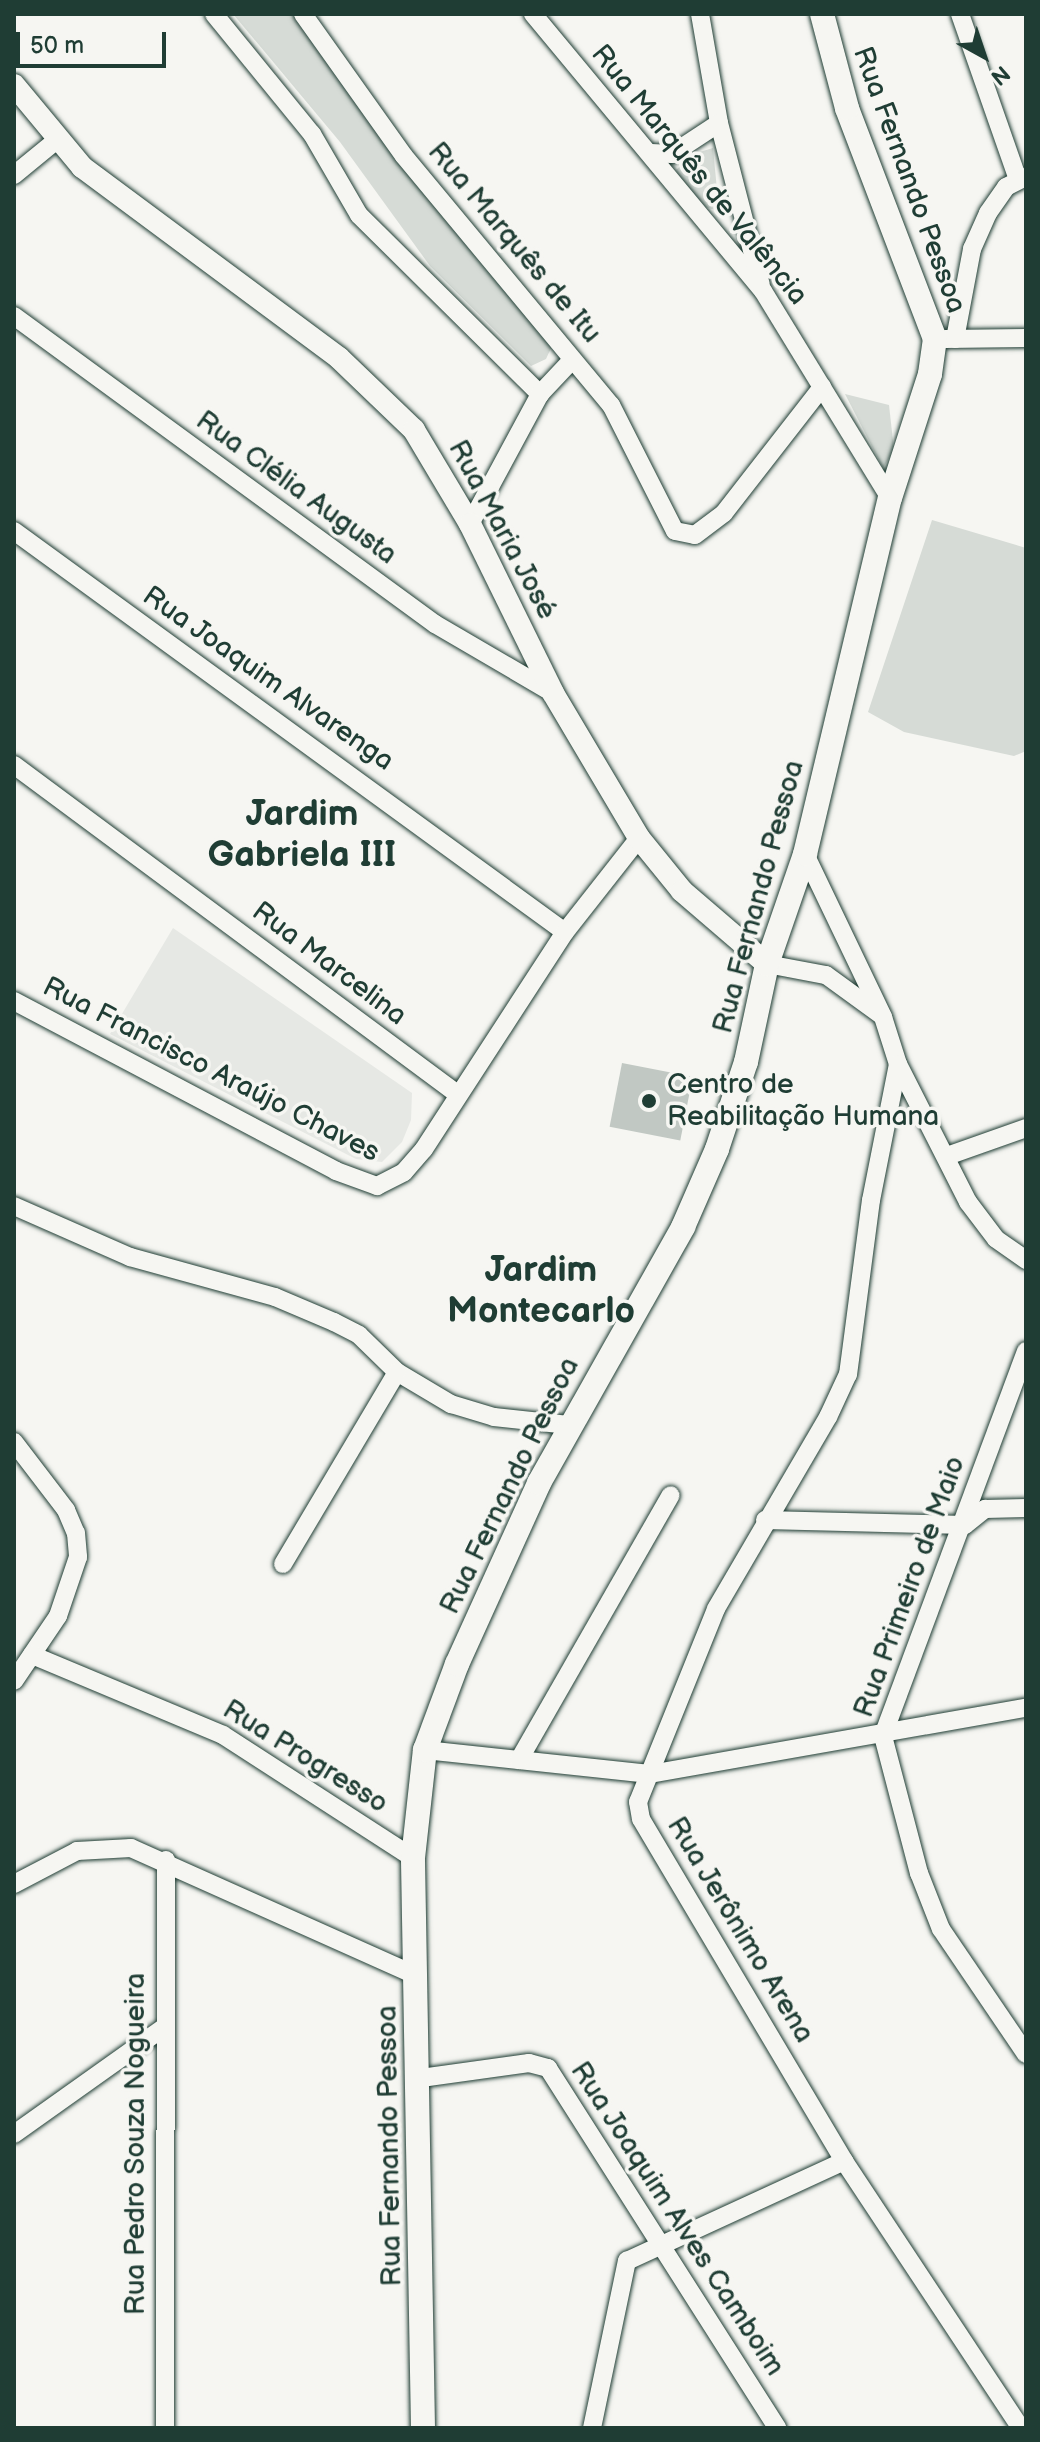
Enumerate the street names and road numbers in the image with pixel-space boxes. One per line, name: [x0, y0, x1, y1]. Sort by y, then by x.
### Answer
street label: Rua Marquês de Valência: [583, 38, 815, 312]
street label: Rua Fernando Pessoa: [845, 42, 973, 318]
street label: Rua Marquês de Itu: [420, 136, 608, 350]
street label: Rua Clélia Augusta: [189, 404, 403, 572]
street label: Rua Maria José: [440, 434, 564, 626]
street label: Rua Joaquim Alvarenga: [135, 579, 401, 779]
street label: Rua Fernando Pessoa: [706, 757, 812, 1037]
street label: Rua Marcelina: [245, 895, 413, 1033]
street label: Rua Francisco Araújo Chaves: [37, 970, 385, 1170]
street label: Rua Fernando Pessoa: [433, 1352, 587, 1620]
street label: Rua Primeiro de Maio: [847, 1452, 973, 1722]
street label: Rua Progresso: [216, 1693, 394, 1821]
street label: Rua Jerônimo Arena: [659, 1810, 821, 2050]
street label: Rua Pedro Souza Nogueira: [119, 1973, 153, 2315]
street label: Rua Fernando Pessoa: [371, 2005, 409, 2287]
street label: Rua Joaquim Alves Camboim: [562, 2055, 792, 2383]

